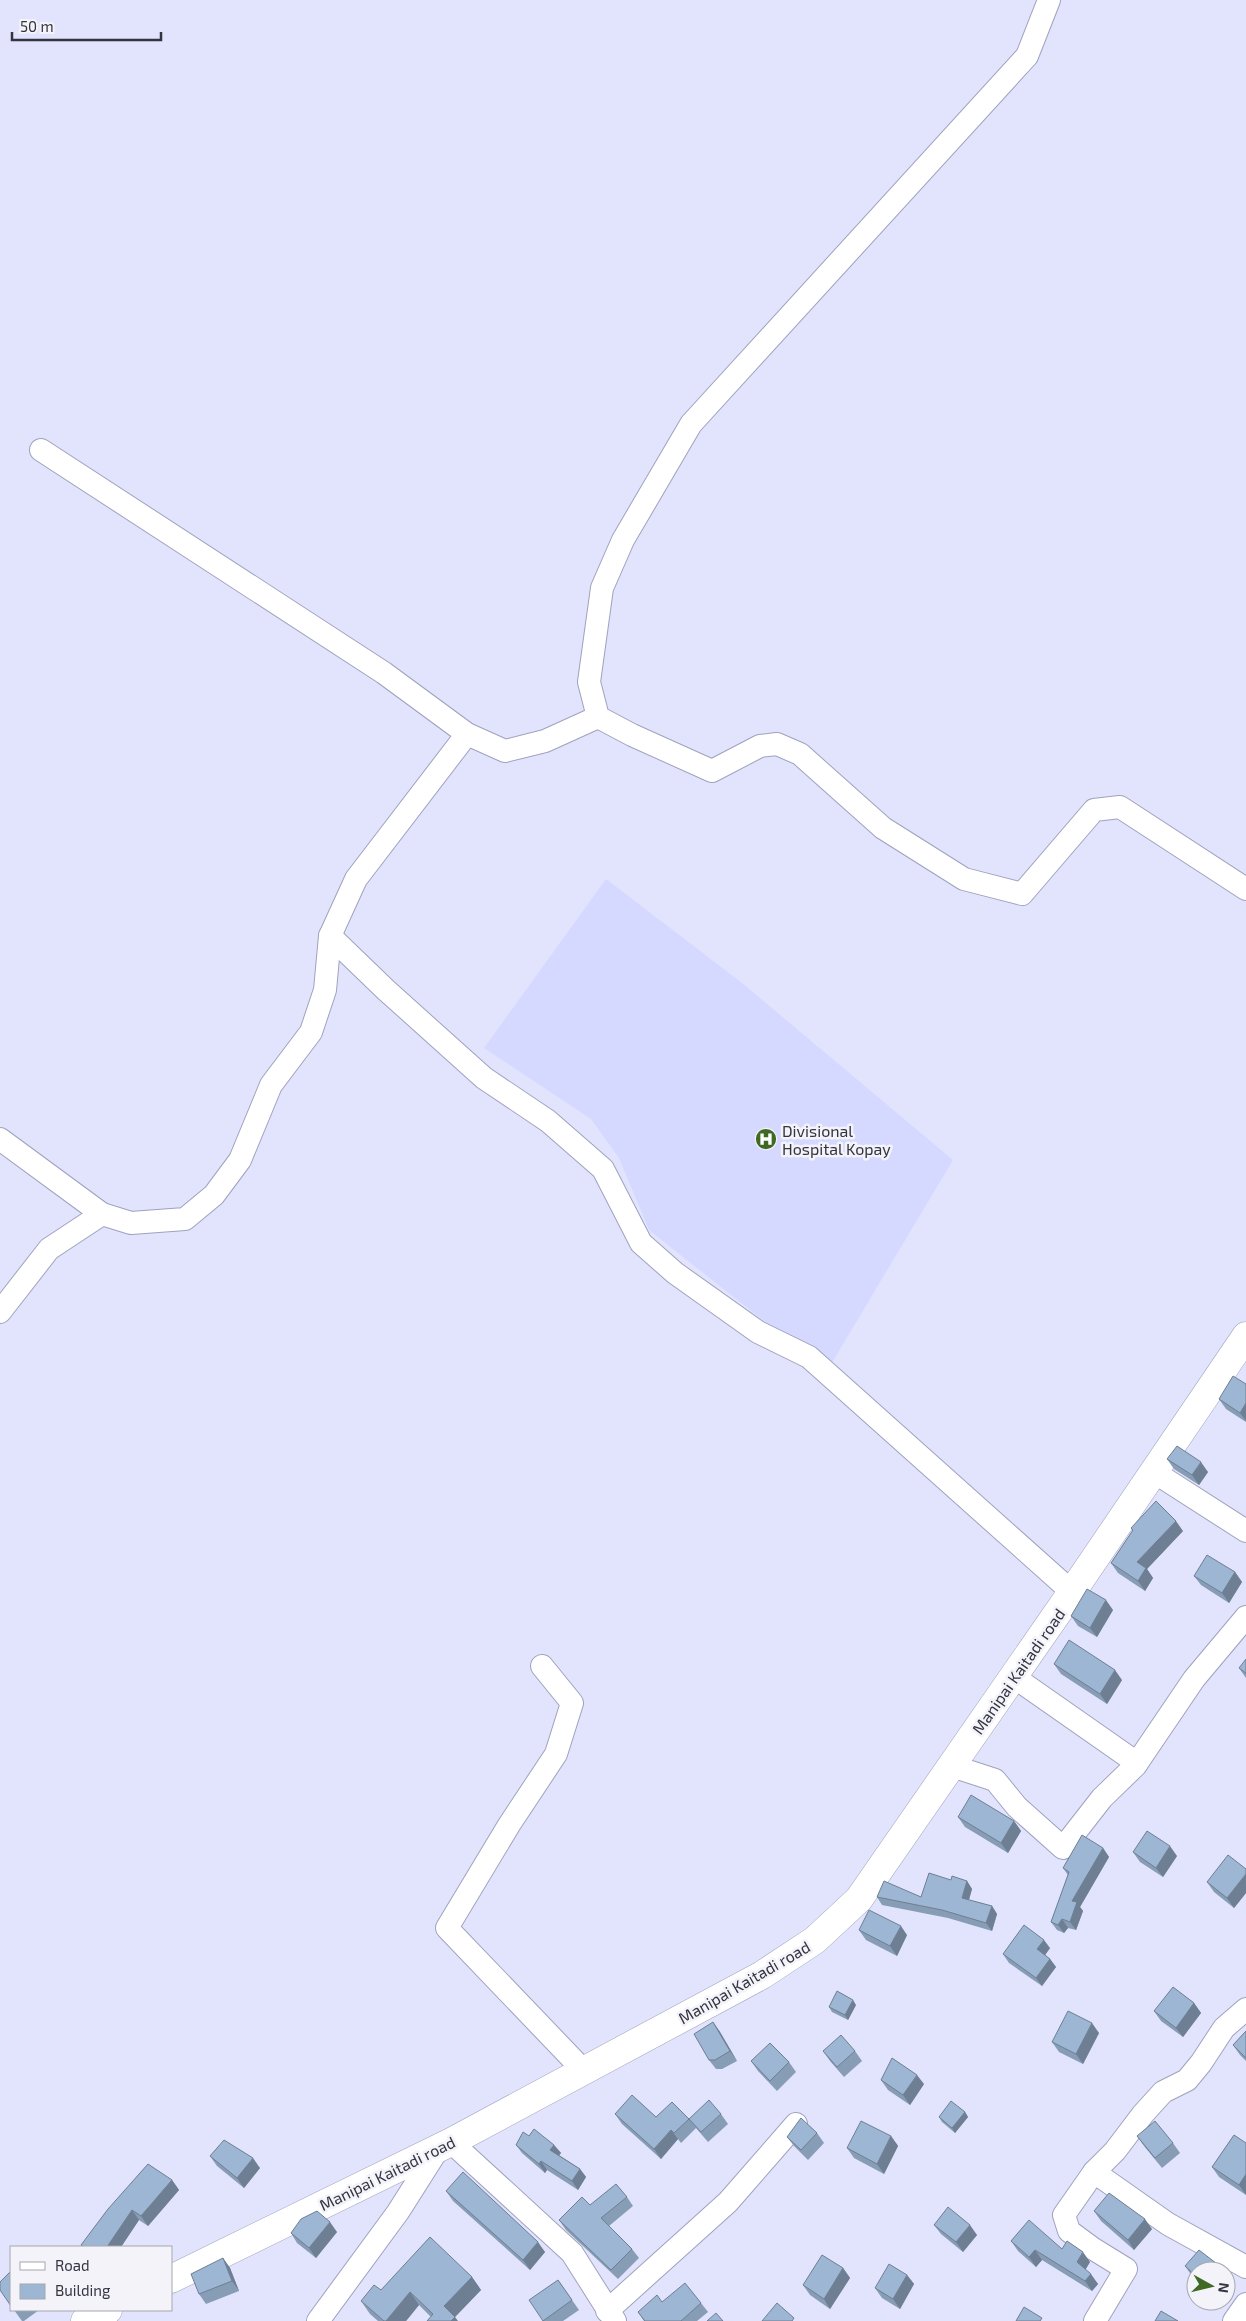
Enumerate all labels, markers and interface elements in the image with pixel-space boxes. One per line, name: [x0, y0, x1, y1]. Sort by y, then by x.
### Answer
scale bar: [12, 10, 161, 42]
text: 50 m: [20, 17, 54, 35]
place label: Divisional Hospital Kopay: [782, 1121, 891, 1158]
hospital icon: Divisional Hospital Kopay: [754, 1127, 778, 1151]
street label: Manipai Kaitadi road: [968, 1605, 1068, 1737]
street label: Manipai Kaitadi road: [675, 1937, 813, 2027]
street label: Manipai Kaitadi road: [316, 2132, 458, 2214]
legend: [10, 2246, 172, 2311]
text: Road: [55, 2256, 90, 2274]
north arrow: [1186, 2261, 1236, 2311]
text: Building: [55, 2281, 111, 2299]
text: N: [1215, 2282, 1233, 2294]

